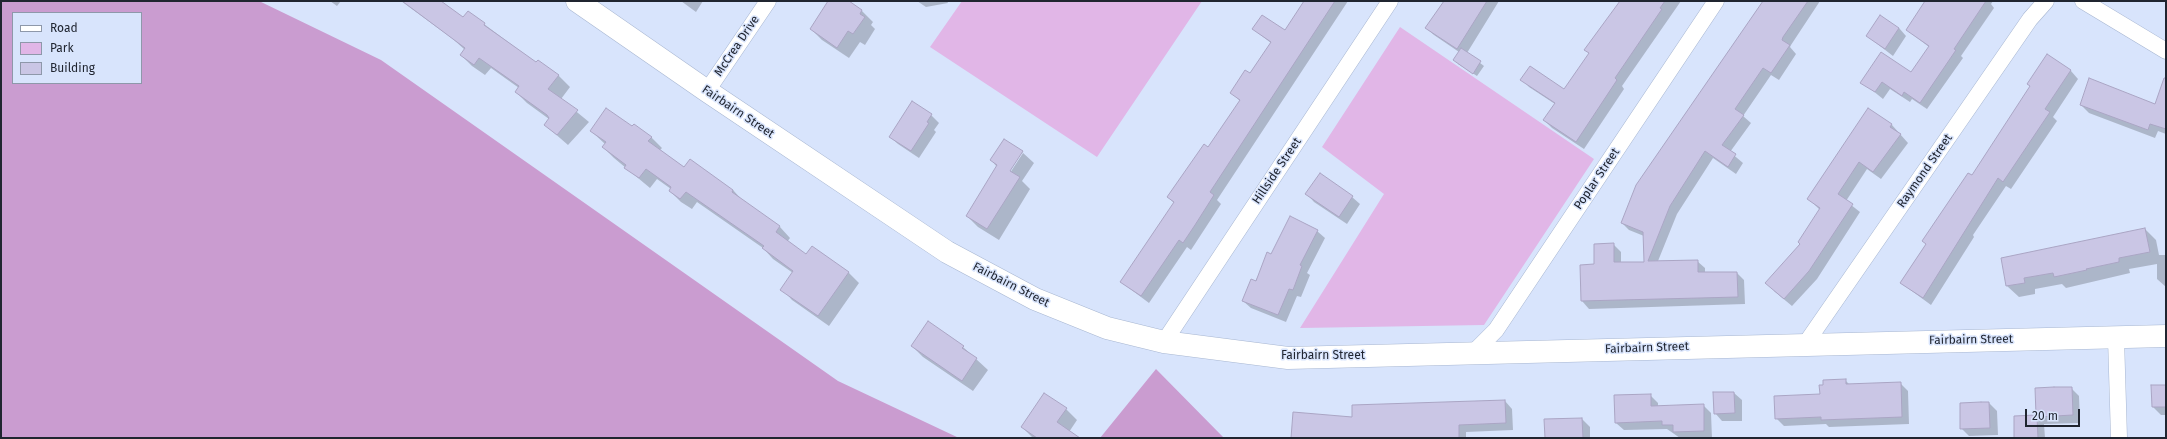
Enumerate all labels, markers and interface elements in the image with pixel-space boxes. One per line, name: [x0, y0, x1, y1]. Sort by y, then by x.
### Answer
legend: [12, 12, 142, 84]
street label: McCrea Drive: [711, 13, 763, 79]
text: Road: [50, 21, 78, 35]
text: Park: [50, 41, 74, 55]
text: Building: [50, 61, 95, 75]
street label: Fairbairn Street: [699, 83, 777, 141]
street label: Raymond Street: [1894, 131, 1956, 211]
street label: Hillside Street: [1249, 135, 1305, 207]
street label: Poplar Street: [1571, 146, 1623, 212]
street label: Fairbairn Street: [970, 260, 1052, 310]
street label: Fairbairn Street: [1929, 332, 2013, 348]
street label: Fairbairn Street: [1605, 339, 1689, 357]
street label: Fairbairn Street: [1281, 349, 1365, 363]
scale bar: [2027, 401, 2082, 427]
text: 20 m: [2032, 409, 2058, 423]

